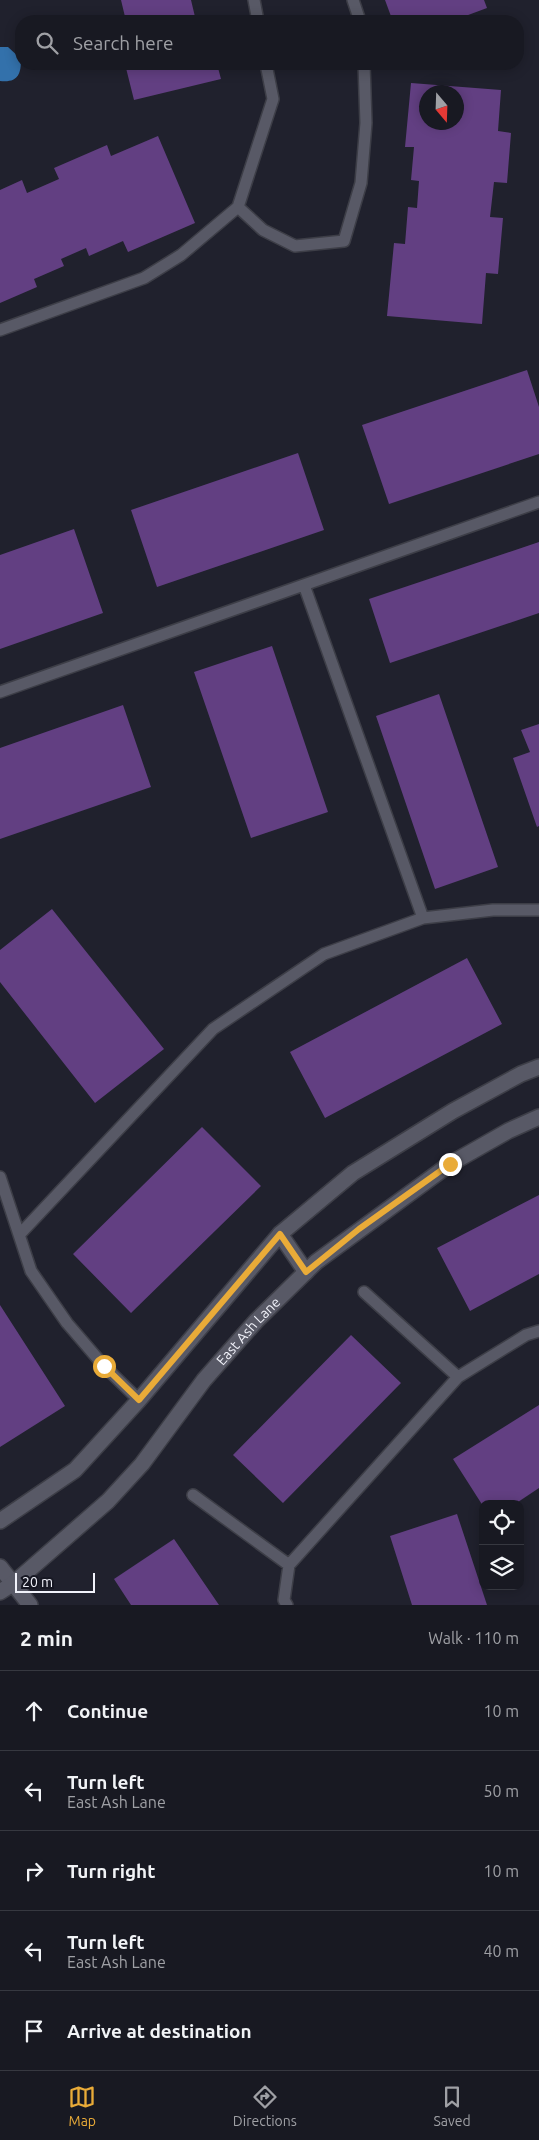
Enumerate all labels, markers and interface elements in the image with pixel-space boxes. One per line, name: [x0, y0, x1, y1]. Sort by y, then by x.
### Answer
search box: [15, 15, 524, 70]
icon: search: [33, 29, 61, 57]
text: Search here: [73, 32, 173, 54]
north arrow: [419, 85, 464, 130]
route end: [439, 1153, 462, 1176]
street label: East Ash Lane: [213, 1294, 283, 1368]
route start: [93, 1355, 116, 1378]
map controls: [479, 1500, 524, 1590]
button: locate: [479, 1500, 524, 1545]
button: layers: [479, 1545, 524, 1590]
scale bar: [15, 1570, 95, 1593]
text: 20 m: [22, 1574, 53, 1590]
text: 2 min: [20, 1626, 73, 1650]
text: Walk · 110 m: [428, 1629, 519, 1647]
icon: ahead: [20, 1697, 48, 1725]
text: Continue: [67, 1700, 148, 1722]
text: 10 m: [483, 1702, 519, 1720]
text: Turn left: [67, 1771, 145, 1793]
icon: left: [20, 1777, 48, 1805]
text: 50 m: [483, 1782, 519, 1800]
text: East Ash Lane: [67, 1793, 166, 1811]
icon: right: [20, 1857, 48, 1885]
text: Turn right: [67, 1860, 155, 1882]
text: 10 m: [483, 1862, 519, 1880]
text: Turn left: [67, 1931, 145, 1953]
icon: left: [20, 1937, 48, 1965]
text: 40 m: [483, 1942, 519, 1960]
text: East Ash Lane: [67, 1953, 166, 1971]
icon: arrive: [20, 2017, 48, 2045]
text: Arrive at destination: [67, 2020, 252, 2042]
tab: Map: [68, 2083, 96, 2129]
tab: Directions: [233, 2083, 297, 2129]
tab: Saved: [433, 2083, 471, 2129]

